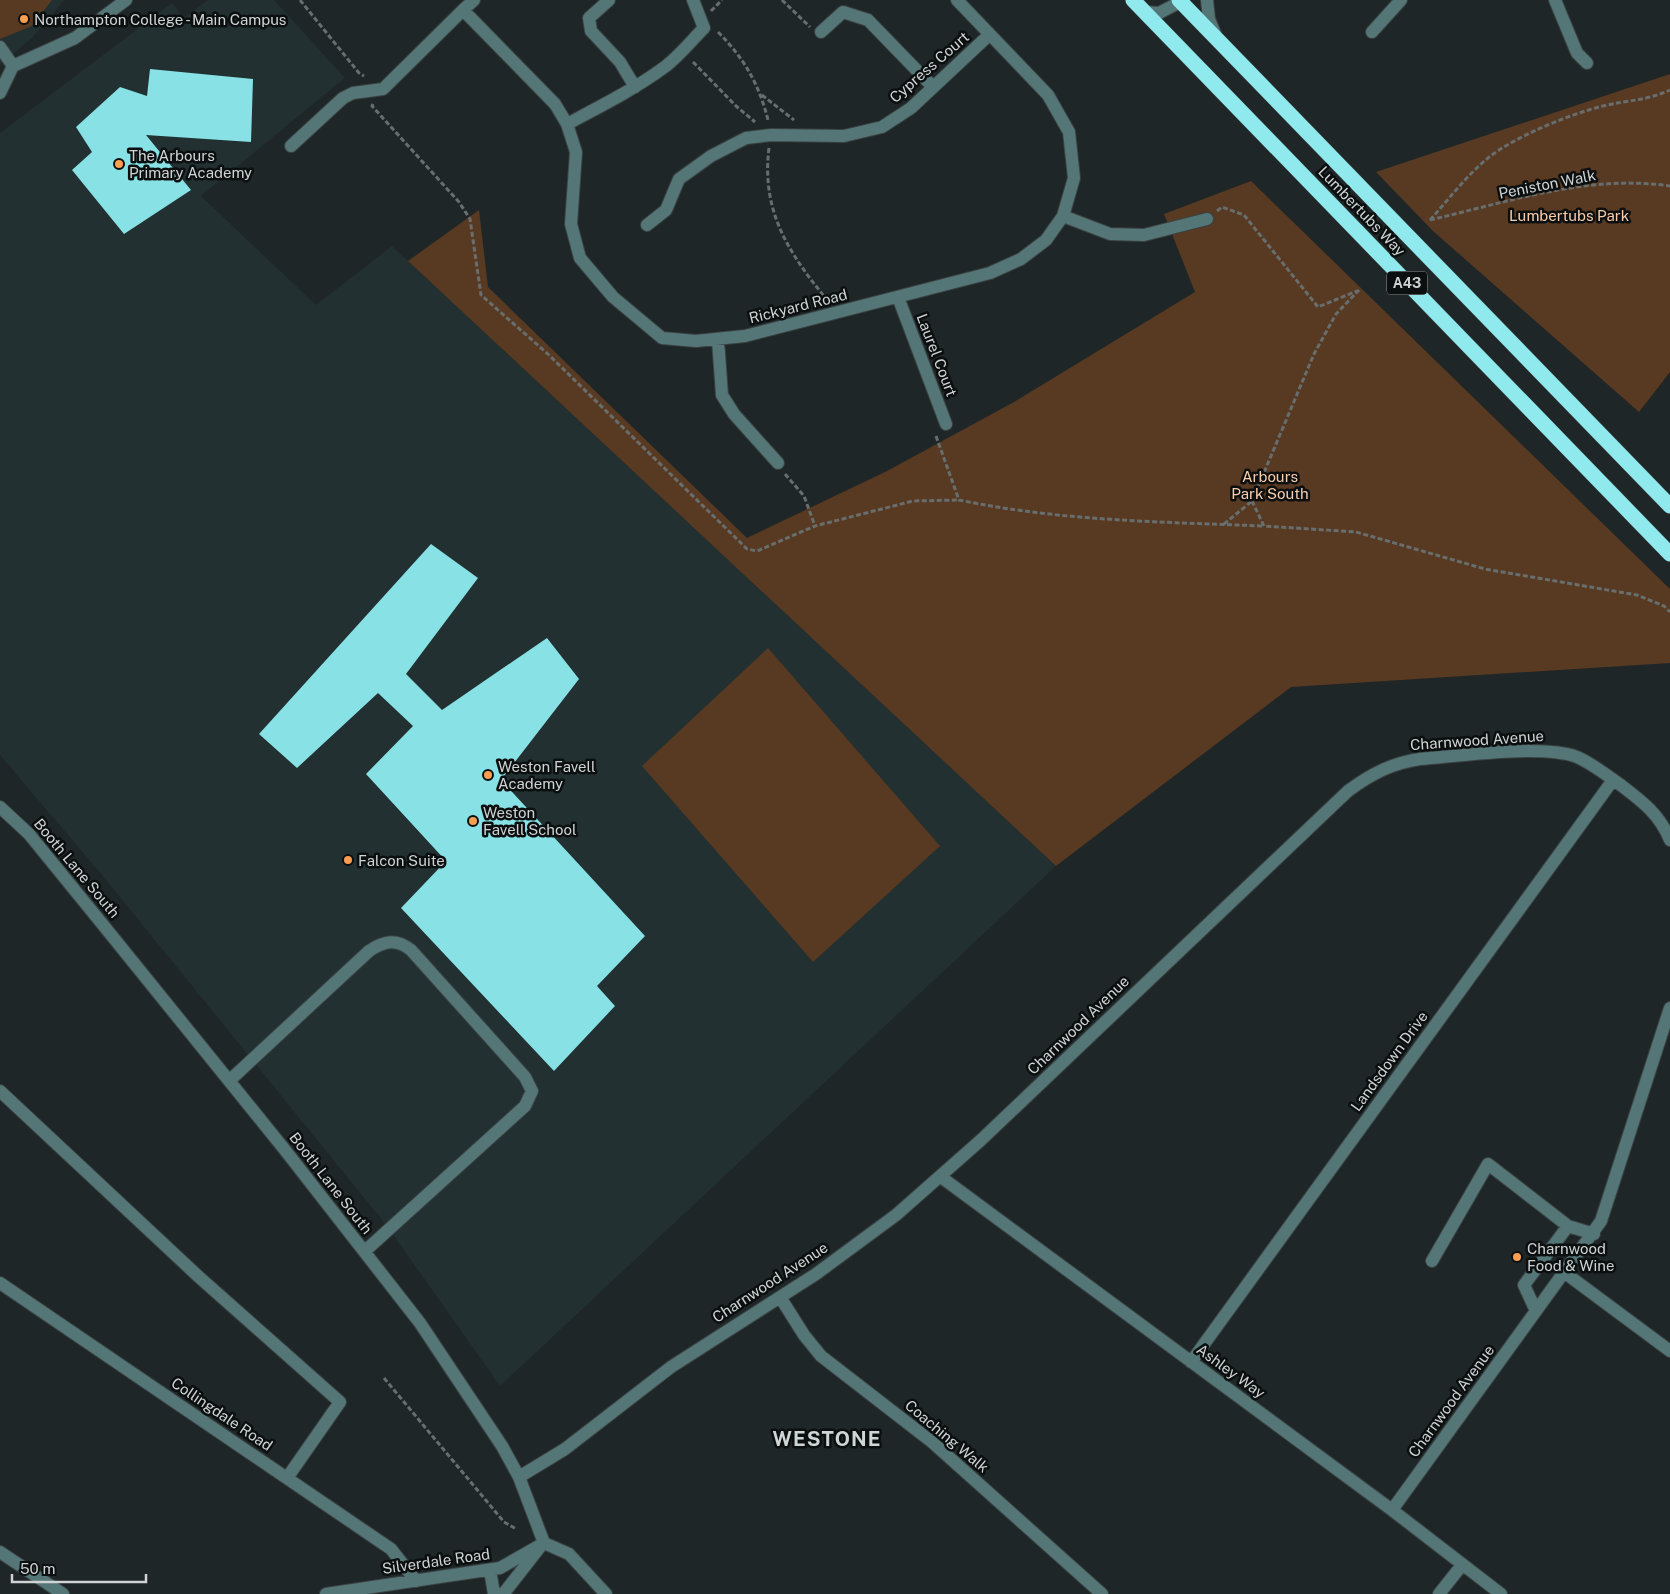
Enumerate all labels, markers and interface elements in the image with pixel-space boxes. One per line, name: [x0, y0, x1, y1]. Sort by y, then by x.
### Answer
place label: Northampton College - Main Campus: [34, 11, 286, 28]
marker: Northampton College - Main Campus: [18, 13, 30, 25]
street label: Cypress Court: [886, 28, 972, 106]
place label: The Arbours Primary Academy: [129, 147, 252, 181]
marker: The Arbours Primary Academy: [113, 158, 125, 170]
street label: Lumbertubs Way: [1315, 163, 1409, 259]
street label: Peniston Walk: [1497, 166, 1597, 202]
park label: Lumbertubs Park: [1509, 207, 1629, 224]
road number: A43: [1387, 272, 1427, 294]
street label: Rickyard Road: [747, 286, 849, 326]
street label: Laurel Court: [913, 311, 961, 399]
park label: Arbours Park South: [1231, 468, 1309, 502]
street label: Charnwood Avenue: [1410, 727, 1544, 753]
place label: Weston Favell Academy: [498, 758, 596, 792]
marker: Weston Favell Academy: [482, 769, 494, 781]
place label: Weston Favell School: [483, 804, 577, 838]
street label: Booth Lane South: [31, 815, 123, 921]
marker: Weston Favell School: [467, 815, 479, 827]
place label: Falcon Suite: [358, 852, 445, 869]
marker: Falcon Suite: [342, 854, 354, 866]
street label: Charnwood Avenue: [1024, 972, 1132, 1078]
street label: Landsdown Drive: [1347, 1008, 1431, 1114]
street label: Booth Lane South: [286, 1129, 376, 1237]
street label: Charnwood Avenue: [709, 1238, 831, 1326]
place label: Charnwood Food & Wine: [1527, 1240, 1614, 1274]
marker: Charnwood Food & Wine: [1511, 1251, 1523, 1263]
street label: Ashley Way: [1194, 1341, 1268, 1401]
street label: Charnwood Avenue: [1405, 1342, 1497, 1460]
street label: Collingdale Road: [168, 1374, 276, 1454]
street label: Coaching Walk: [902, 1396, 992, 1476]
district label: WESTONE: [773, 1427, 881, 1451]
street label: Silverdale Road: [381, 1545, 491, 1577]
scale bar: [12, 1552, 146, 1584]
text: 50 m: [20, 1560, 55, 1577]

